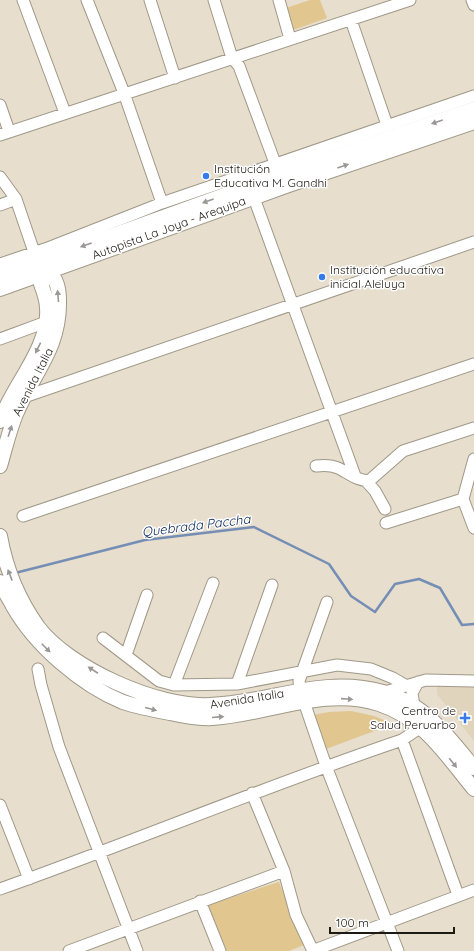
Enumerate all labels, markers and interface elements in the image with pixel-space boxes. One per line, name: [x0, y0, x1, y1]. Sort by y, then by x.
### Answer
one-way arrow: [431, 119, 443, 125]
place label: Institución Educativa M. Gandhi: [214, 161, 327, 190]
one-way arrow: [338, 163, 350, 169]
marker: Institución Educativa M. Gandhi: [201, 171, 211, 181]
street label: Autopista La Joya - Arequipa: [90, 193, 248, 262]
one-way arrow: [202, 198, 214, 204]
one-way arrow: [80, 242, 92, 248]
place label: Institución educativa inicial Aleluya: [330, 262, 444, 291]
marker: Institución educativa inicial Aleluya: [317, 272, 327, 282]
one-way arrow: [55, 290, 62, 302]
one-way arrow: [35, 342, 41, 353]
street label: Avenida Italia: [9, 345, 56, 418]
one-way arrow: [7, 424, 13, 436]
water label: Quebrada Paccha: [141, 510, 252, 540]
one-way arrow: [6, 568, 12, 580]
one-way arrow: [41, 643, 51, 653]
one-way arrow: [87, 667, 99, 674]
street label: Avenida Italia: [209, 685, 285, 712]
one-way arrow: [341, 695, 353, 702]
place label: Centro de Salud Peruarbo: [370, 703, 456, 732]
one-way arrow: [145, 707, 157, 713]
marker: Centro de Salud Peruarbo: [459, 712, 471, 724]
one-way arrow: [212, 714, 224, 721]
one-way arrow: [449, 758, 458, 769]
scale bar: [330, 909, 454, 935]
text: 100 m: [336, 915, 369, 930]

